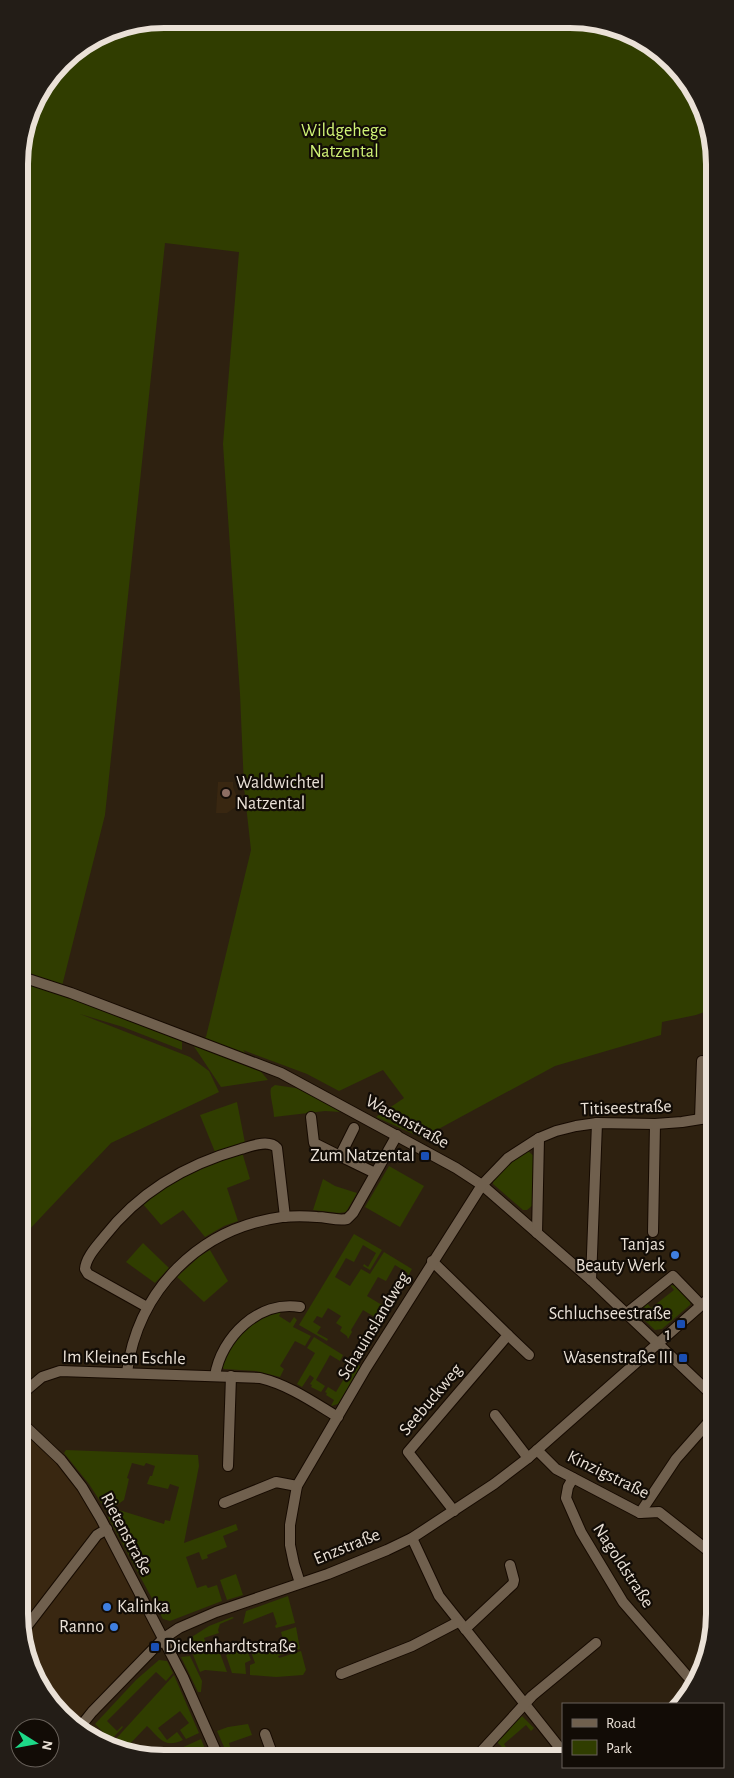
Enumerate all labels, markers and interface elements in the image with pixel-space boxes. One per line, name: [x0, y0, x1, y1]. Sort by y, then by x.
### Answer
park label: Wildgehege Natzental: [301, 122, 387, 161]
place label: Waldwichtel Natzental: [236, 774, 324, 813]
marker: Waldwichtel Natzental: [220, 787, 232, 799]
street label: Wasenstraße: [362, 1092, 452, 1152]
street label: Titiseestraße: [580, 1097, 672, 1119]
place label: Zum Natzental: [310, 1147, 415, 1165]
marker: Zum Natzental: [419, 1150, 431, 1162]
place label: Tanjas Beauty Werk: [576, 1236, 666, 1275]
marker: Tanjas Beauty Werk: [669, 1249, 681, 1261]
street label: Schauinslandweg: [335, 1269, 413, 1383]
place label: Schluchseestraße 1: [549, 1305, 671, 1344]
marker: Schluchseestraße 1: [675, 1318, 687, 1330]
street label: Im Kleinen Eschle: [62, 1348, 186, 1368]
place label: Wasenstraße III: [563, 1349, 673, 1367]
marker: Wasenstraße III: [677, 1352, 689, 1364]
street label: Seebuckweg: [396, 1361, 466, 1439]
street label: Kinzigstraße: [564, 1447, 652, 1503]
street label: Rietenstraße: [97, 1490, 155, 1578]
street label: Nagoldstraße: [589, 1521, 657, 1611]
street label: Enzstraße: [311, 1526, 383, 1568]
place label: Kalinka: [117, 1598, 169, 1616]
marker: Kalinka: [101, 1601, 113, 1613]
place label: Ranno: [59, 1618, 104, 1636]
marker: Ranno: [108, 1621, 120, 1633]
place label: Dickenhardtstraße: [165, 1638, 296, 1656]
marker: Dickenhardtstraße: [149, 1641, 161, 1653]
legend: [562, 1703, 724, 1768]
text: Road: [606, 1716, 636, 1731]
north arrow: [10, 1718, 60, 1768]
text: N: [39, 1739, 55, 1751]
text: Park: [606, 1741, 632, 1756]

